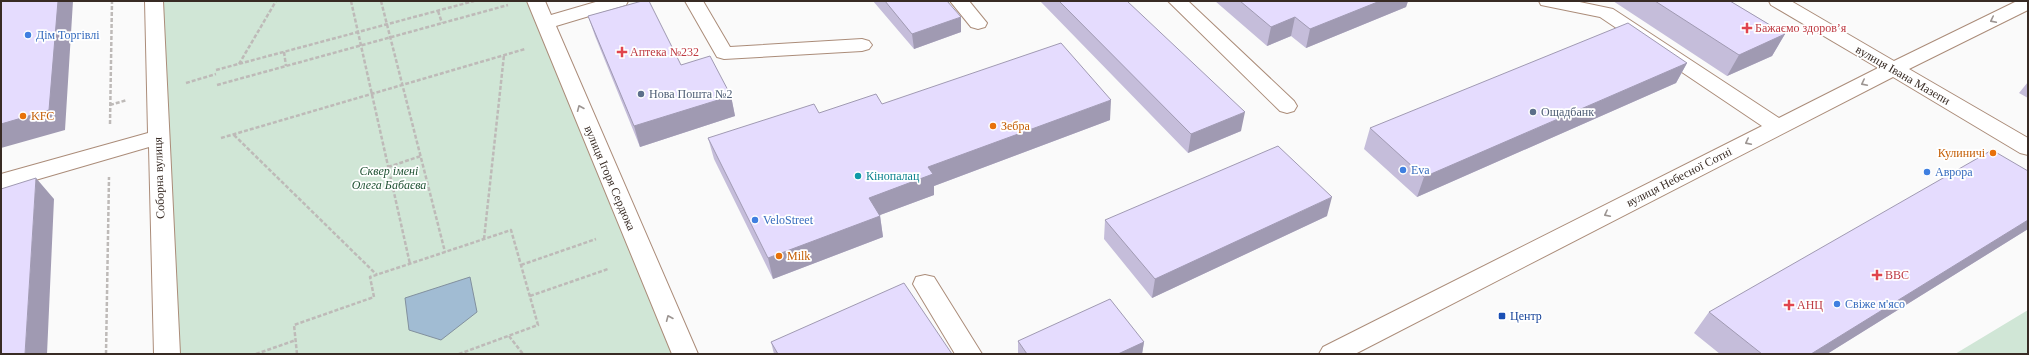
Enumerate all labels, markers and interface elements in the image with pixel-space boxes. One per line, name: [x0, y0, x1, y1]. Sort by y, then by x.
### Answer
one-way arrow: [1990, 15, 1997, 23]
place label: Бажаємо здоровʼя: [1755, 21, 1847, 35]
marker: Бажаємо здоровʼя: [1742, 23, 1752, 33]
place label: Дім Торгівлі: [36, 28, 100, 42]
marker: Дім Торгівлі: [23, 30, 33, 40]
street label: вулиця Івана Мазепи: [1853, 42, 1953, 108]
place label: Аптека №232: [630, 45, 699, 59]
marker: Аптека №232: [617, 47, 627, 57]
one-way arrow: [1860, 78, 1868, 86]
place label: Нова Пошта №2: [649, 87, 733, 101]
marker: Нова Пошта №2: [636, 89, 646, 99]
one-way arrow: [577, 105, 585, 112]
place label: Ощадбанк: [1541, 105, 1594, 119]
marker: Ощадбанк: [1528, 107, 1538, 117]
place label: KFC: [31, 109, 54, 123]
marker: KFC: [18, 111, 28, 121]
place label: Зебра: [1001, 119, 1030, 133]
marker: Зебра: [988, 121, 998, 131]
street label: вулиця Ігоря Сердюка: [582, 123, 639, 233]
street label: Соборна вулиця: [151, 136, 167, 219]
one-way arrow: [1744, 137, 1752, 145]
street label: вулиця Небесної Сотні: [1624, 144, 1735, 210]
place label: Кулиничі: [1938, 146, 1986, 160]
marker: Кулиничі: [1988, 148, 1998, 158]
place label: Eva: [1411, 163, 1430, 177]
park label: Сквер імені Олега Бабаєва: [352, 164, 426, 192]
marker: Eva: [1398, 165, 1408, 175]
place label: Аврора: [1935, 165, 1973, 179]
marker: Аврора: [1922, 167, 1932, 177]
place label: Кінопалац: [866, 169, 920, 183]
marker: Кінопалац: [853, 171, 863, 181]
one-way arrow: [1604, 209, 1611, 217]
place label: VeloStreet: [763, 213, 814, 227]
marker: VeloStreet: [750, 215, 760, 225]
place label: Milk: [787, 249, 810, 263]
marker: Milk: [774, 251, 784, 261]
place label: ВВС: [1885, 268, 1909, 282]
marker: ВВС: [1872, 270, 1882, 280]
place label: Свіже м'ясо: [1845, 297, 1905, 311]
place label: АНЦ: [1797, 298, 1823, 312]
marker: Свіже м'ясо: [1832, 299, 1842, 309]
marker: АНЦ: [1784, 300, 1794, 310]
place label: Центр: [1510, 309, 1542, 323]
marker: Центр: [1497, 311, 1507, 321]
one-way arrow: [666, 315, 674, 322]

